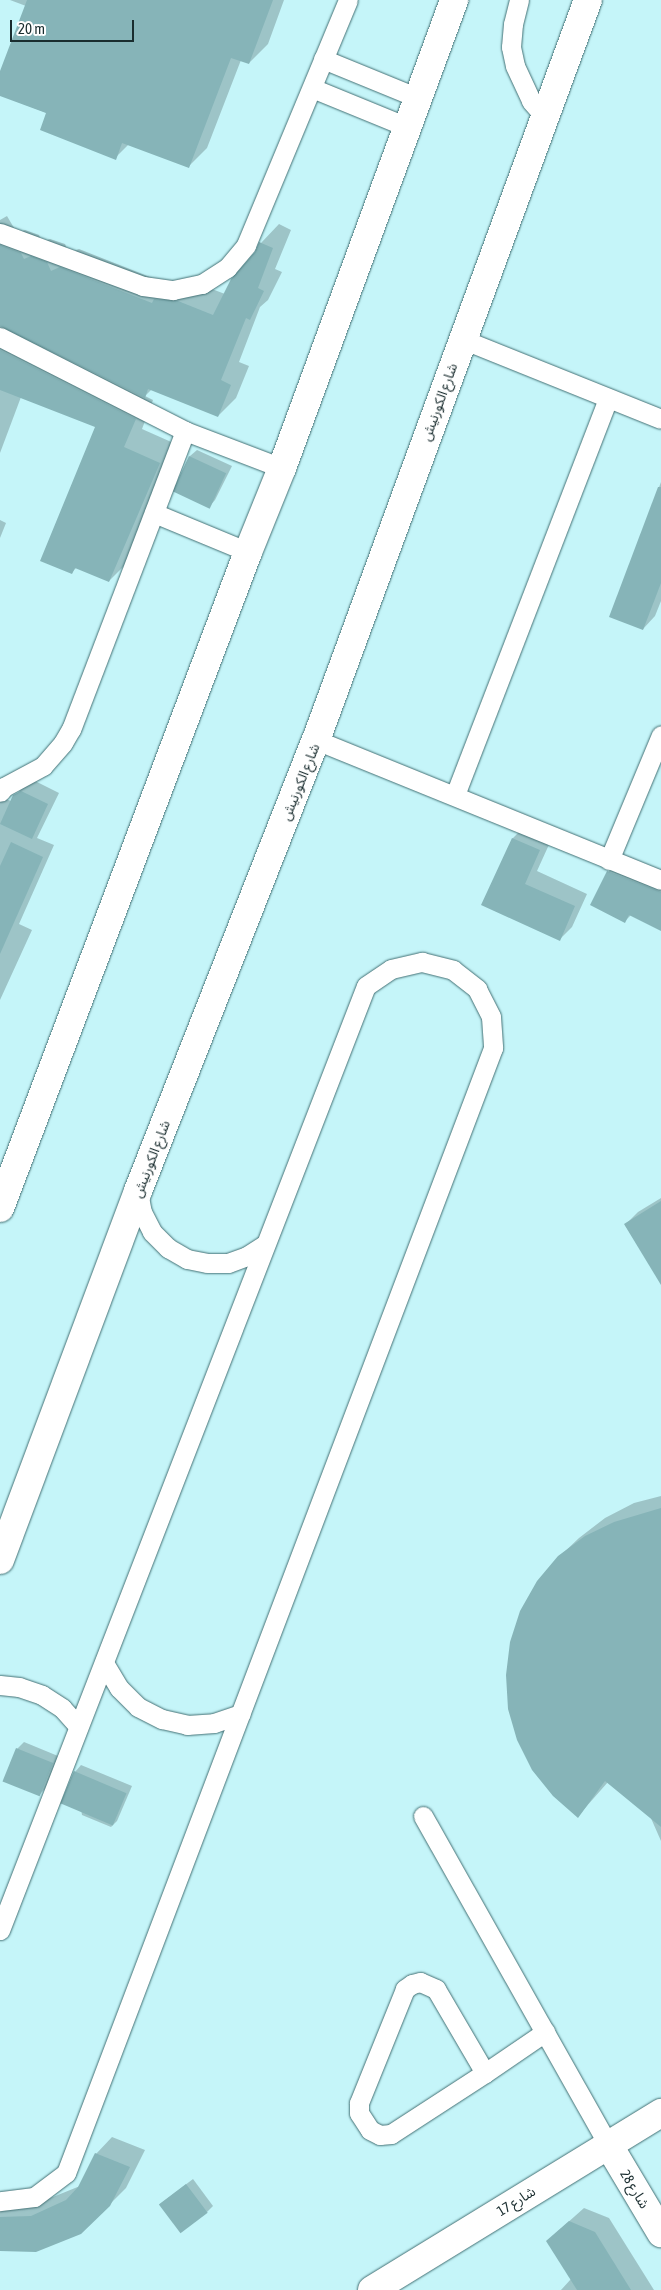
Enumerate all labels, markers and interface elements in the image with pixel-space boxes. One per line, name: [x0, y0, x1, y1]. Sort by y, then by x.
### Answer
scale bar: [12, 10, 136, 42]
text: 20 m: [18, 20, 45, 37]
street label: شارع الكورنيش: [417, 361, 461, 443]
street label: شارع الكورنيش: [277, 741, 323, 823]
street label: شارع الكورنيش: [129, 1118, 173, 1200]
street label: شارع 28: [617, 2167, 653, 2211]
street label: شارع 17: [494, 2183, 538, 2219]

